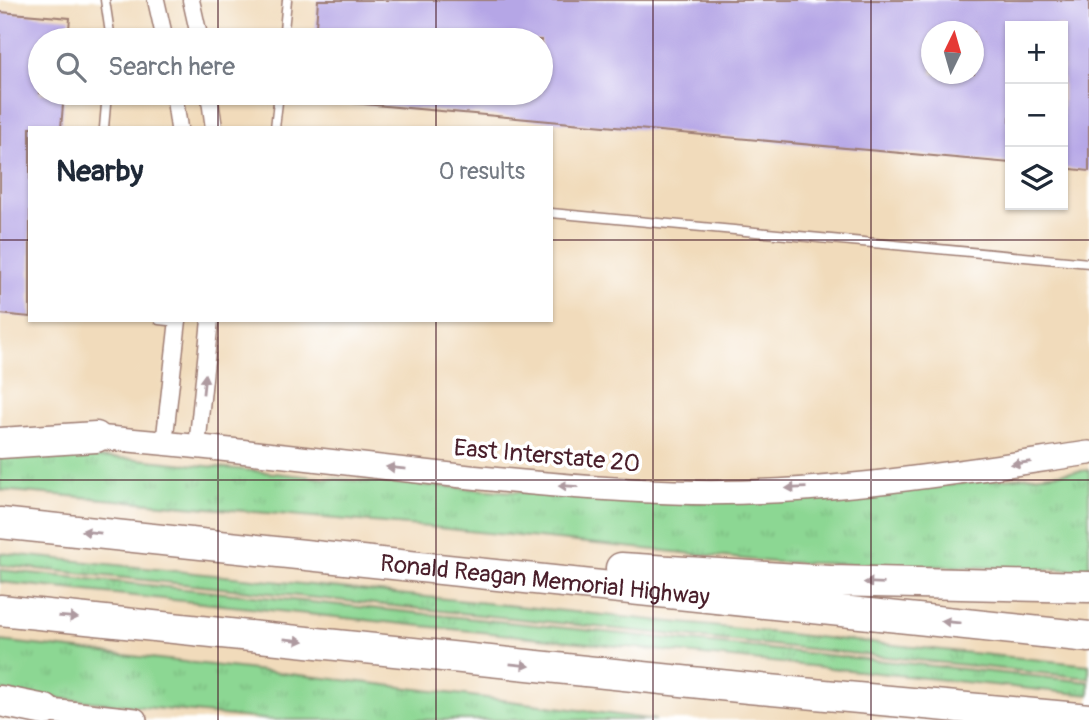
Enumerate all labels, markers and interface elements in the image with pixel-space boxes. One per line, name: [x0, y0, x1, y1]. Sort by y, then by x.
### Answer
north arrow: [921, 21, 984, 84]
map controls: [1005, 21, 1068, 210]
button: +: [1005, 21, 1068, 84]
search box: [28, 28, 553, 105]
icon: search: [52, 48, 90, 86]
text: Search here: [108, 51, 235, 83]
button: −: [1005, 84, 1068, 147]
button: layers: [1005, 147, 1068, 210]
text: Nearby: [56, 153, 143, 190]
text: 0 results: [439, 157, 525, 186]
one-way arrow: [198, 373, 209, 395]
street label: East Interstate 20: [453, 433, 641, 479]
one-way arrow: [1010, 458, 1032, 469]
one-way arrow: [385, 463, 407, 474]
one-way arrow: [557, 480, 579, 491]
one-way arrow: [784, 483, 806, 494]
one-way arrow: [80, 526, 102, 537]
street label: Ronald Reagan Memorial Highway: [379, 548, 711, 612]
one-way arrow: [863, 577, 885, 588]
one-way arrow: [57, 611, 79, 622]
one-way arrow: [939, 617, 961, 628]
one-way arrow: [283, 634, 305, 645]
one-way arrow: [510, 659, 532, 670]

